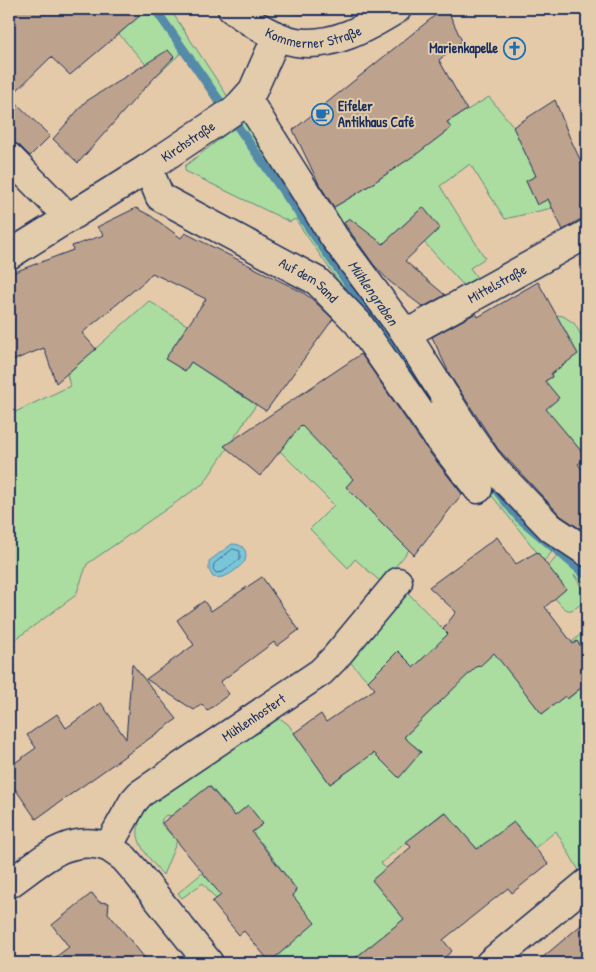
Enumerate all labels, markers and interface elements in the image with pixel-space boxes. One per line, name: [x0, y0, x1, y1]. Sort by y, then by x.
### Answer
street label: Kommerner Straße: [262, 20, 365, 52]
church icon: Marienkapelle: [502, 36, 526, 60]
place label: Marienkapelle: [429, 38, 498, 59]
place label: Eifeler Antikhaus Café: [338, 96, 415, 131]
cafe icon: Eifeler Antikhaus Café: [310, 102, 334, 126]
street label: Kirchstraße: [157, 116, 219, 166]
street label: Auf dem Sand: [276, 253, 343, 307]
water label: Mühlengraben: [343, 256, 404, 331]
street label: Mittelstraße: [464, 259, 530, 307]
street label: Mühlenhostert: [218, 689, 289, 745]

